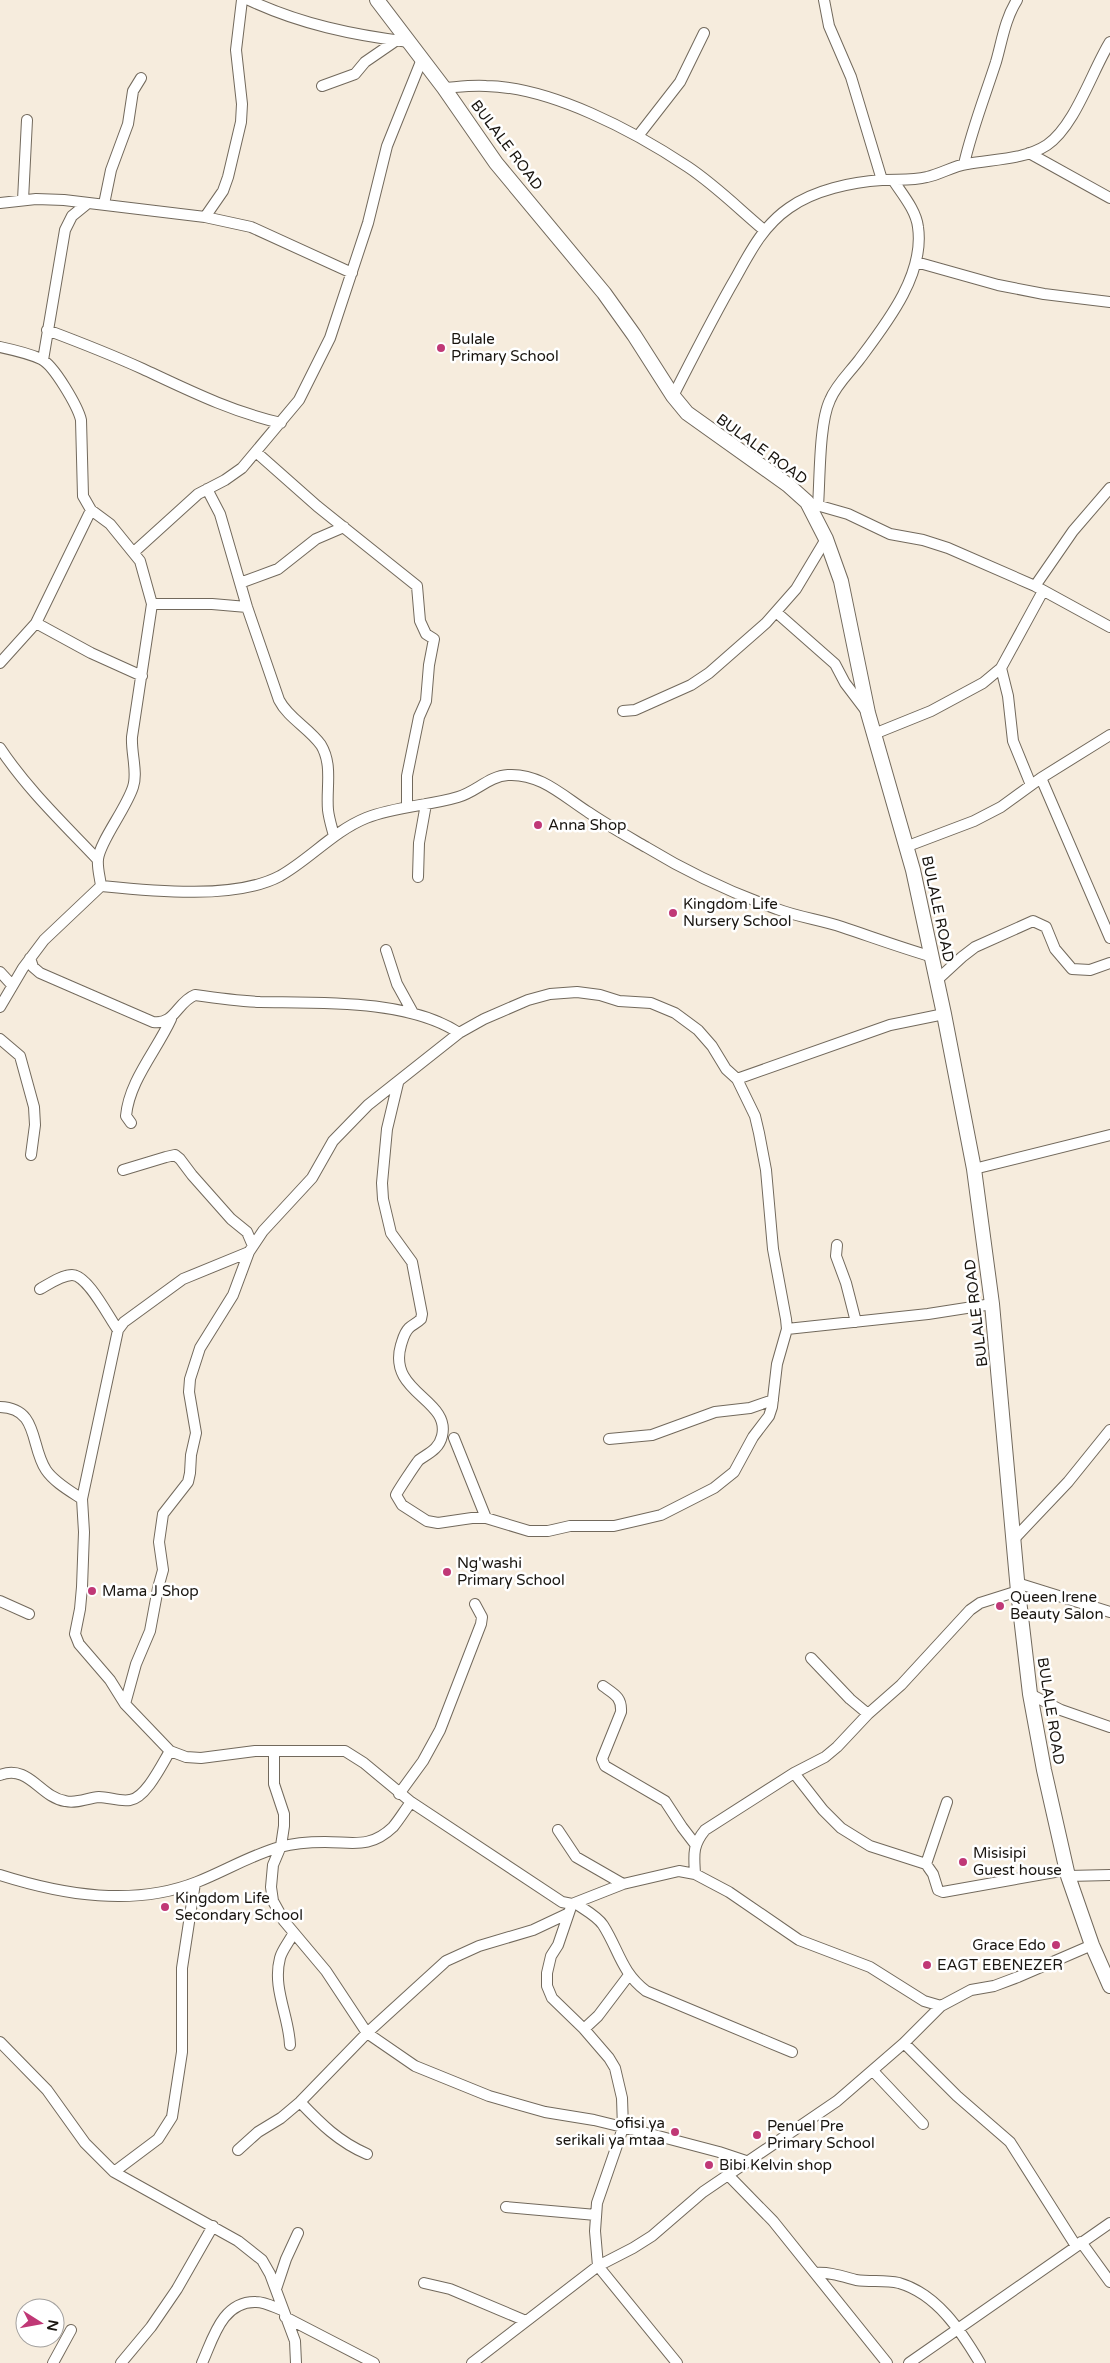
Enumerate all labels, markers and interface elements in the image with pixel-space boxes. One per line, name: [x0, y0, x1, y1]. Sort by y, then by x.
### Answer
street label: BULALE ROAD: [467, 96, 547, 194]
place label: Bulale Primary School: [451, 330, 559, 365]
marker: Bulale Primary School: [435, 342, 447, 354]
street label: BULALE ROAD: [713, 410, 811, 488]
place label: Anna Shop: [548, 816, 627, 834]
marker: Anna Shop: [532, 819, 544, 831]
street label: BULALE ROAD: [918, 854, 958, 964]
place label: Kingdom Life Nursery School: [683, 895, 791, 930]
marker: Kingdom Life Nursery School: [667, 907, 679, 919]
street label: BULALE ROAD: [960, 1258, 992, 1368]
place label: Ng'washi Primary School: [457, 1554, 565, 1589]
marker: Ng'washi Primary School: [441, 1566, 453, 1578]
place label: Mama J Shop: [102, 1582, 199, 1600]
marker: Mama J Shop: [86, 1585, 98, 1597]
place label: Queen Irene Beauty Salon: [1010, 1588, 1104, 1623]
marker: Queen Irene Beauty Salon: [994, 1600, 1006, 1612]
street label: BULALE ROAD: [1034, 1656, 1068, 1766]
place label: Misisipi Guest house: [973, 1844, 1062, 1879]
marker: Misisipi Guest house: [957, 1856, 969, 1868]
place label: Kingdom Life Secondary School: [175, 1889, 303, 1924]
marker: Kingdom Life Secondary School: [159, 1901, 171, 1913]
place label: Grace Edo: [972, 1936, 1046, 1954]
marker: Grace Edo: [1050, 1939, 1062, 1951]
place label: EAGT EBENEZER: [937, 1956, 1063, 1974]
marker: EAGT EBENEZER: [921, 1959, 933, 1971]
place label: ofisi ya serikali ya mtaa: [556, 2114, 665, 2149]
place label: Penuel Pre Primary School: [767, 2117, 875, 2152]
marker: ofisi ya serikali ya mtaa: [669, 2126, 681, 2138]
marker: Penuel Pre Primary School: [751, 2129, 763, 2141]
place label: Bibi Kelvin shop: [719, 2156, 832, 2174]
marker: Bibi Kelvin shop: [703, 2159, 715, 2171]
north arrow: [15, 2298, 65, 2348]
text: N: [43, 2318, 62, 2333]

